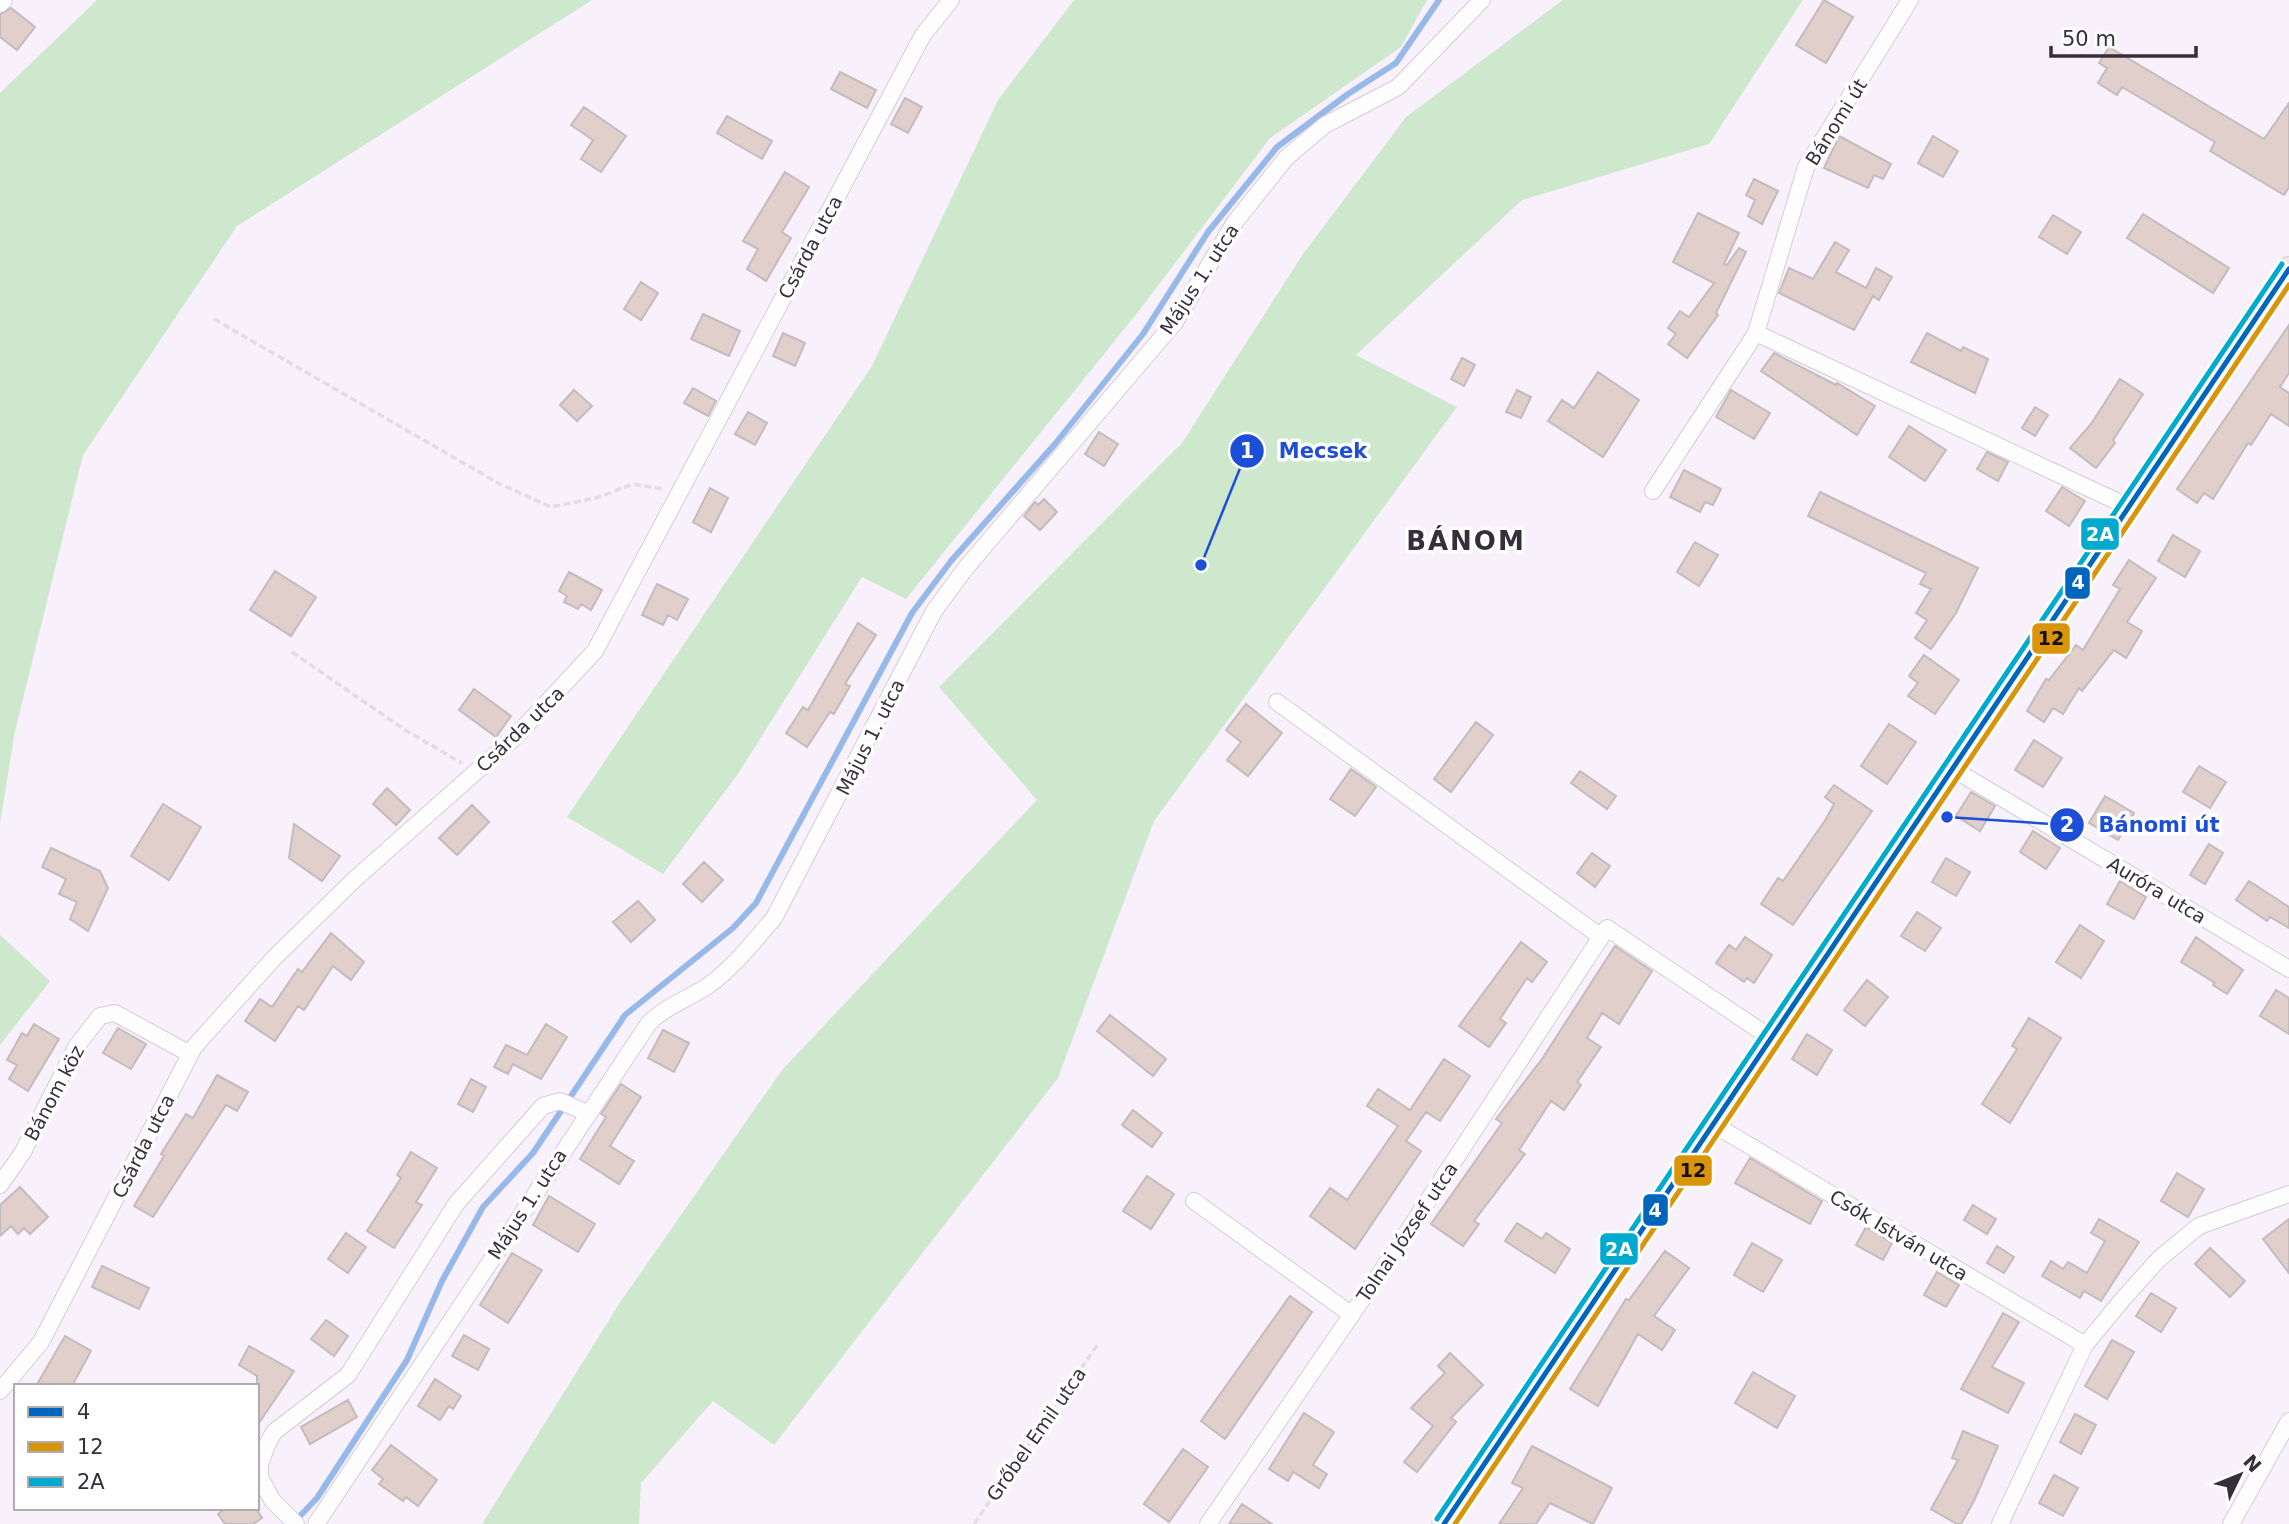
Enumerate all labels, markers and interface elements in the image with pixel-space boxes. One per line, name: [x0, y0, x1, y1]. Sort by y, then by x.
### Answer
scale bar: [2051, 14, 2196, 58]
text: 50 m: [2062, 27, 2116, 51]
street label: Bánomi út: [1801, 75, 1871, 169]
street label: Csárda utca: [774, 192, 846, 302]
street label: Május 1. utca: [1155, 220, 1243, 338]
callout: Mecsek: [1230, 430, 1381, 472]
text: 1: [1240, 439, 1254, 463]
text: Mecsek: [1279, 439, 1368, 463]
line badge: 2A: [2080, 517, 2120, 551]
text: 2A: [2086, 523, 2114, 545]
district label: BÁNOM: [1406, 525, 1526, 556]
line badge: 4: [2064, 566, 2091, 600]
text: 4: [2071, 571, 2085, 593]
line badge: 12: [2031, 622, 2071, 655]
text: 12: [2038, 627, 2064, 649]
street label: Május 1. utca: [831, 675, 909, 799]
street label: Csárda utca: [471, 682, 569, 776]
callout: Bánomi út: [2050, 804, 2234, 846]
text: 2: [2060, 813, 2074, 837]
text: Bánomi út: [2099, 813, 2219, 837]
street label: Auróra utca: [2104, 852, 2210, 928]
street label: Bánom köz: [20, 1042, 88, 1144]
street label: Csárda utca: [107, 1090, 179, 1202]
street label: Május 1. utca: [483, 1145, 571, 1263]
line badge: 12: [1673, 1154, 1713, 1187]
street label: Tolnai József utca: [1352, 1158, 1462, 1307]
text: 12: [1680, 1159, 1706, 1181]
street label: Csók István utca: [1826, 1185, 1972, 1285]
line badge: 4: [1642, 1193, 1669, 1227]
text: 4: [1648, 1199, 1662, 1221]
line badge: 2A: [1599, 1232, 1639, 1266]
text: 2A: [1605, 1238, 1633, 1260]
street label: Grőbel Emil utca: [982, 1363, 1090, 1505]
legend: [14, 1384, 259, 1510]
text: 4: [77, 1400, 90, 1424]
text: 12: [77, 1435, 104, 1459]
north arrow: [2205, 1440, 2275, 1510]
text: N: [2239, 1450, 2266, 1477]
text: 2A: [77, 1470, 105, 1494]

